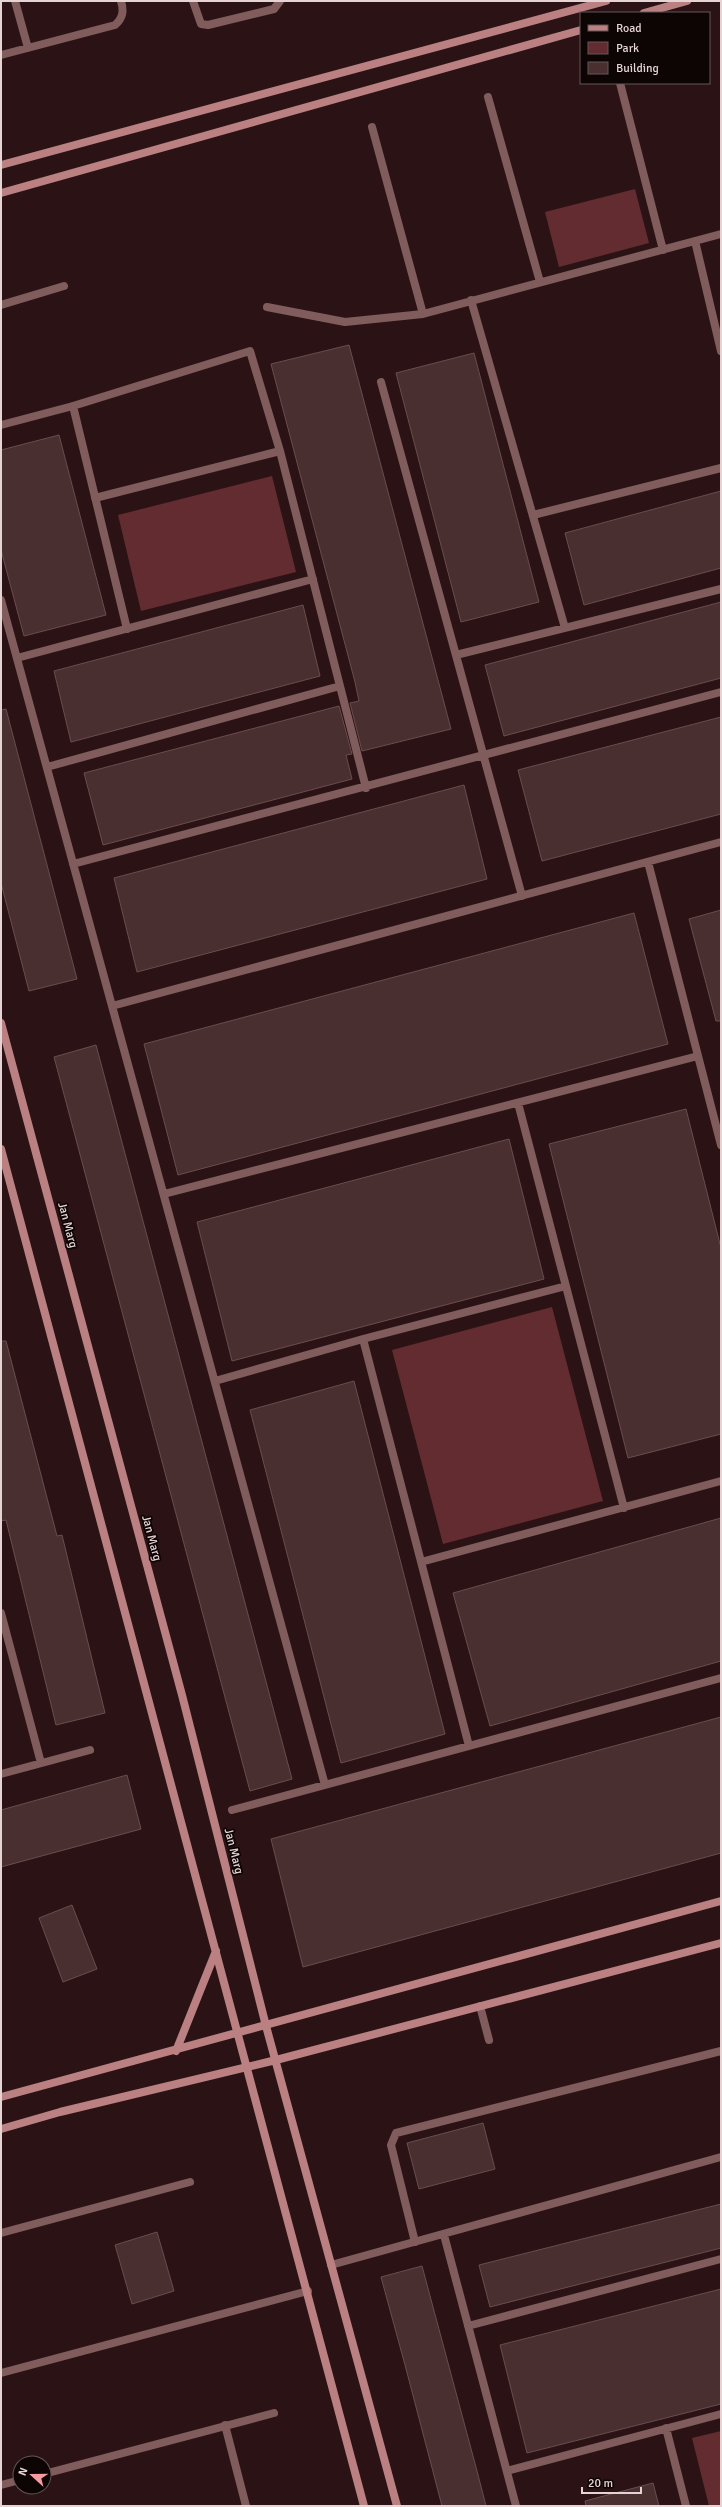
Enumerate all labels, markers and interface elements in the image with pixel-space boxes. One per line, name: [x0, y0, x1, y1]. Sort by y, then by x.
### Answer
legend: [580, 12, 710, 84]
text: Road: [616, 21, 642, 36]
text: Park: [616, 41, 639, 56]
text: Building: [616, 61, 659, 76]
street label: Jan Marg: [54, 1201, 81, 1250]
street label: Jan Marg: [138, 1514, 165, 1563]
street label: Jan Marg: [221, 1827, 246, 1876]
north arrow: [12, 2455, 52, 2495]
text: N: [16, 2466, 31, 2477]
scale bar: [582, 2469, 641, 2495]
text: 20 m: [588, 2476, 613, 2491]

